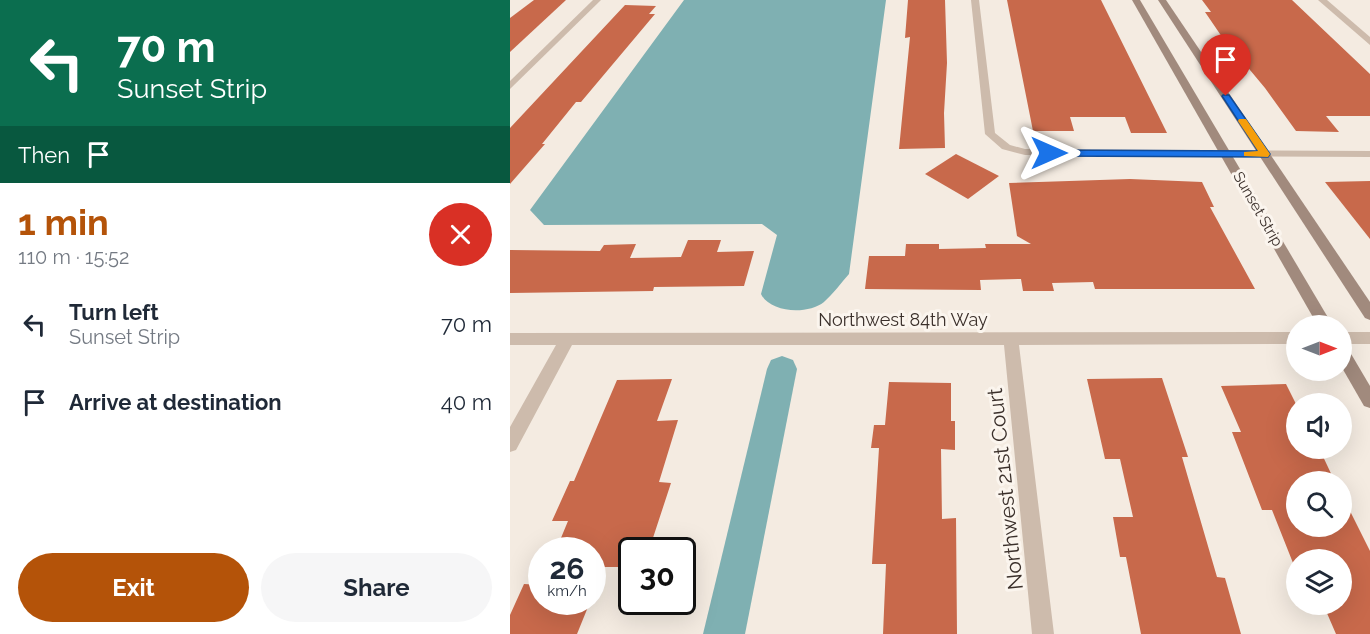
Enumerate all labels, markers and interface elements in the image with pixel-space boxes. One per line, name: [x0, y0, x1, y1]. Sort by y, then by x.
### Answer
text: 70 m: [117, 23, 216, 72]
icon: left: [18, 24, 96, 102]
pin: [1200, 34, 1251, 96]
icon: arrive: [1209, 43, 1242, 76]
text: Sunset Strip: [117, 73, 267, 104]
position arrow: [1017, 121, 1081, 185]
icon: arrive: [82, 138, 115, 171]
text: Then: [18, 142, 70, 168]
street label: Sunset Strip: [1229, 168, 1287, 250]
text: 1 min: [18, 201, 109, 243]
button: close: [429, 203, 492, 266]
text: 110 m · 15:52: [18, 245, 129, 269]
text: Turn left: [69, 299, 159, 325]
icon: left: [18, 308, 51, 341]
street label: Northwest 84th Way: [818, 309, 988, 330]
text: 70 m: [441, 311, 492, 337]
north arrow: [1286, 315, 1352, 381]
map controls: [1286, 315, 1352, 615]
text: Sunset Strip: [69, 325, 180, 349]
icon: arrive: [18, 386, 51, 419]
street label: Northwest 21st Court: [982, 387, 1028, 591]
text: Arrive at destination: [69, 389, 282, 415]
text: 40 m: [441, 389, 492, 415]
button: sound: [1286, 393, 1352, 459]
button: search: [1286, 471, 1352, 537]
speed limit sign: 30: [618, 537, 696, 615]
button: layers: [1286, 549, 1352, 615]
text: 26: [549, 551, 585, 586]
button: Exit: [18, 553, 249, 622]
button: Share: [261, 553, 492, 622]
text: km/h: [547, 582, 587, 600]

